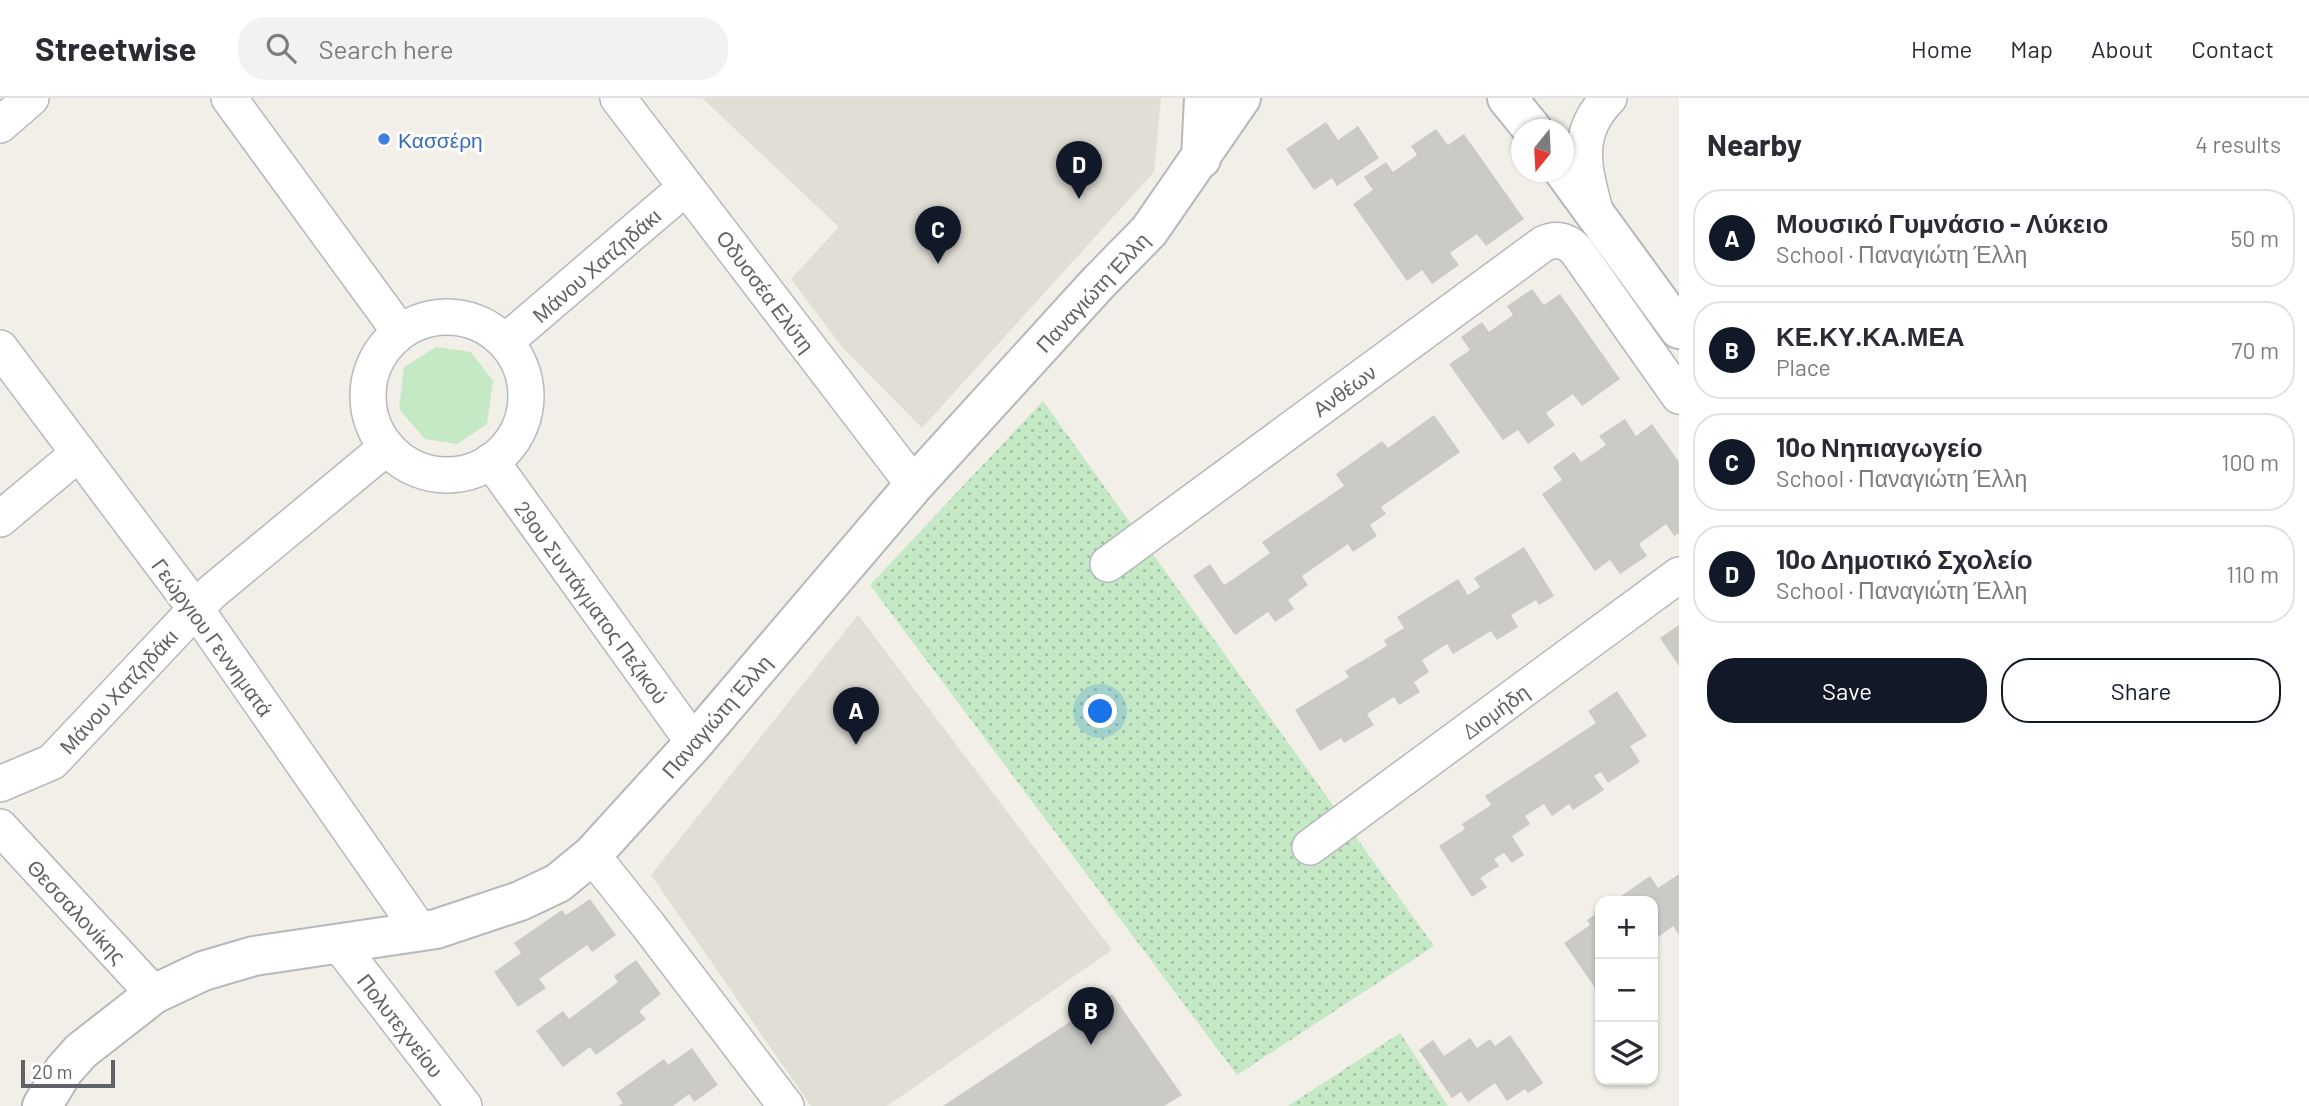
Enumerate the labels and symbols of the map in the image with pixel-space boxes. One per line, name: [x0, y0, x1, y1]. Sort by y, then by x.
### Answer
north arrow: [1511, 119, 1574, 182]
place label: Κασσέρη: [398, 127, 483, 152]
marker: Κασσέρη: [376, 131, 392, 147]
pin: D: [1056, 141, 1102, 199]
street label: Μάνου Χατζηδάκι: [527, 202, 665, 327]
pin: C: [915, 206, 961, 264]
street label: Οδυσσέα Ελύτη: [712, 225, 820, 357]
street label: Παναγιώτη Έλλη: [1030, 227, 1154, 357]
street label: Ανθέων: [1307, 359, 1381, 421]
street label: 29ου Συντάγματος Πεζικού: [510, 496, 674, 708]
street label: Γεώργιου Γεννηματά: [147, 553, 279, 721]
street label: Μάνου Χατζηδάκι: [54, 623, 182, 758]
street label: Παναγιώτη Έλλη: [656, 649, 776, 783]
street label: Διομήδη: [1457, 678, 1533, 744]
pin: A: [833, 687, 879, 745]
your location: [1083, 694, 1117, 728]
street label: Θεσσαλονίκης: [22, 854, 132, 968]
street label: Πολυτεχνείου: [353, 968, 449, 1082]
pin: B: [1068, 987, 1114, 1045]
scale bar: [21, 1057, 116, 1089]

